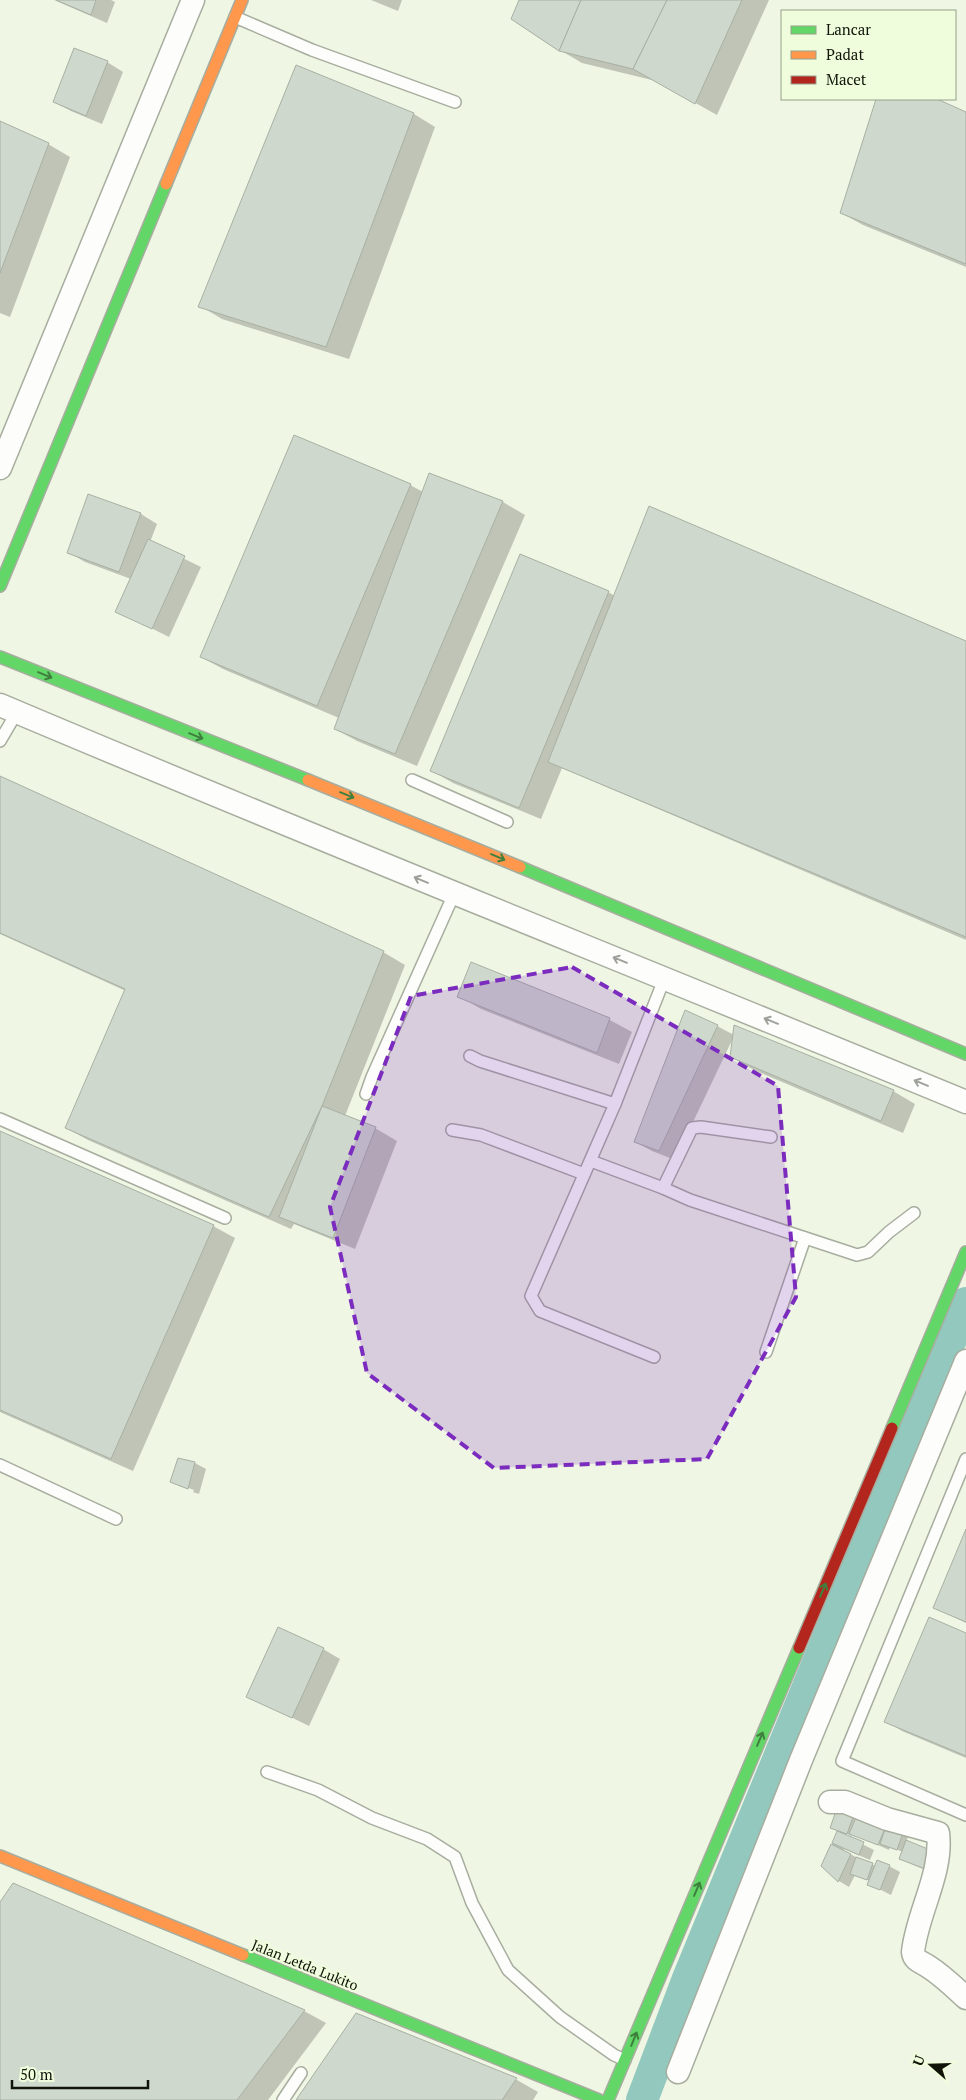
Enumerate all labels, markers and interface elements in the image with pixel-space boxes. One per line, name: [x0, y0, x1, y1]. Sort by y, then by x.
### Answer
legend: [781, 10, 956, 100]
text: Lancar: [826, 19, 871, 39]
text: Padat: [826, 44, 864, 64]
text: Macet: [826, 69, 867, 89]
one-way arrow: [37, 671, 52, 681]
one-way arrow: [188, 731, 203, 741]
one-way arrow: [339, 791, 354, 801]
one-way arrow: [490, 854, 505, 863]
one-way arrow: [414, 875, 429, 884]
one-way arrow: [613, 954, 628, 964]
one-way arrow: [764, 1016, 779, 1025]
one-way arrow: [914, 1078, 929, 1087]
one-way arrow: [819, 1583, 829, 1598]
one-way arrow: [756, 1732, 765, 1748]
one-way arrow: [692, 1882, 702, 1897]
street label: Jalan Letda Lukito: [249, 1935, 361, 1995]
one-way arrow: [629, 2032, 639, 2047]
north arrow: [906, 2040, 956, 2090]
text: U: [908, 2052, 929, 2068]
scale bar: [12, 2058, 149, 2090]
text: 50 m: [20, 2064, 53, 2084]

